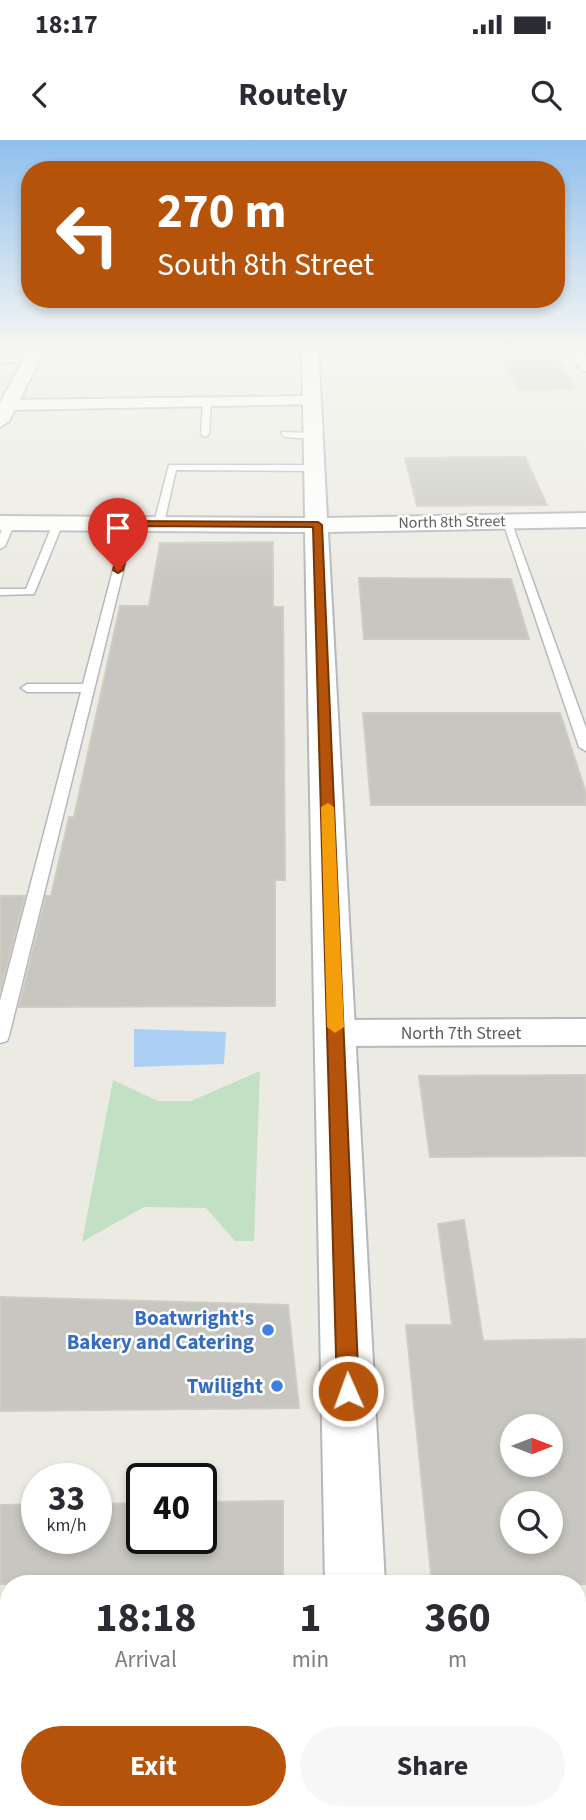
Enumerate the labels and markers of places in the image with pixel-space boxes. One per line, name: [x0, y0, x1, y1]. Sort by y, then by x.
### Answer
pin: [88, 498, 148, 570]
place label: Boatwright's Bakery and Catering: [67, 1303, 254, 1357]
marker: Boatwright's Bakery and Catering: [260, 1322, 276, 1338]
place label: Twilight: [187, 1371, 263, 1401]
marker: Twilight: [269, 1378, 285, 1394]

